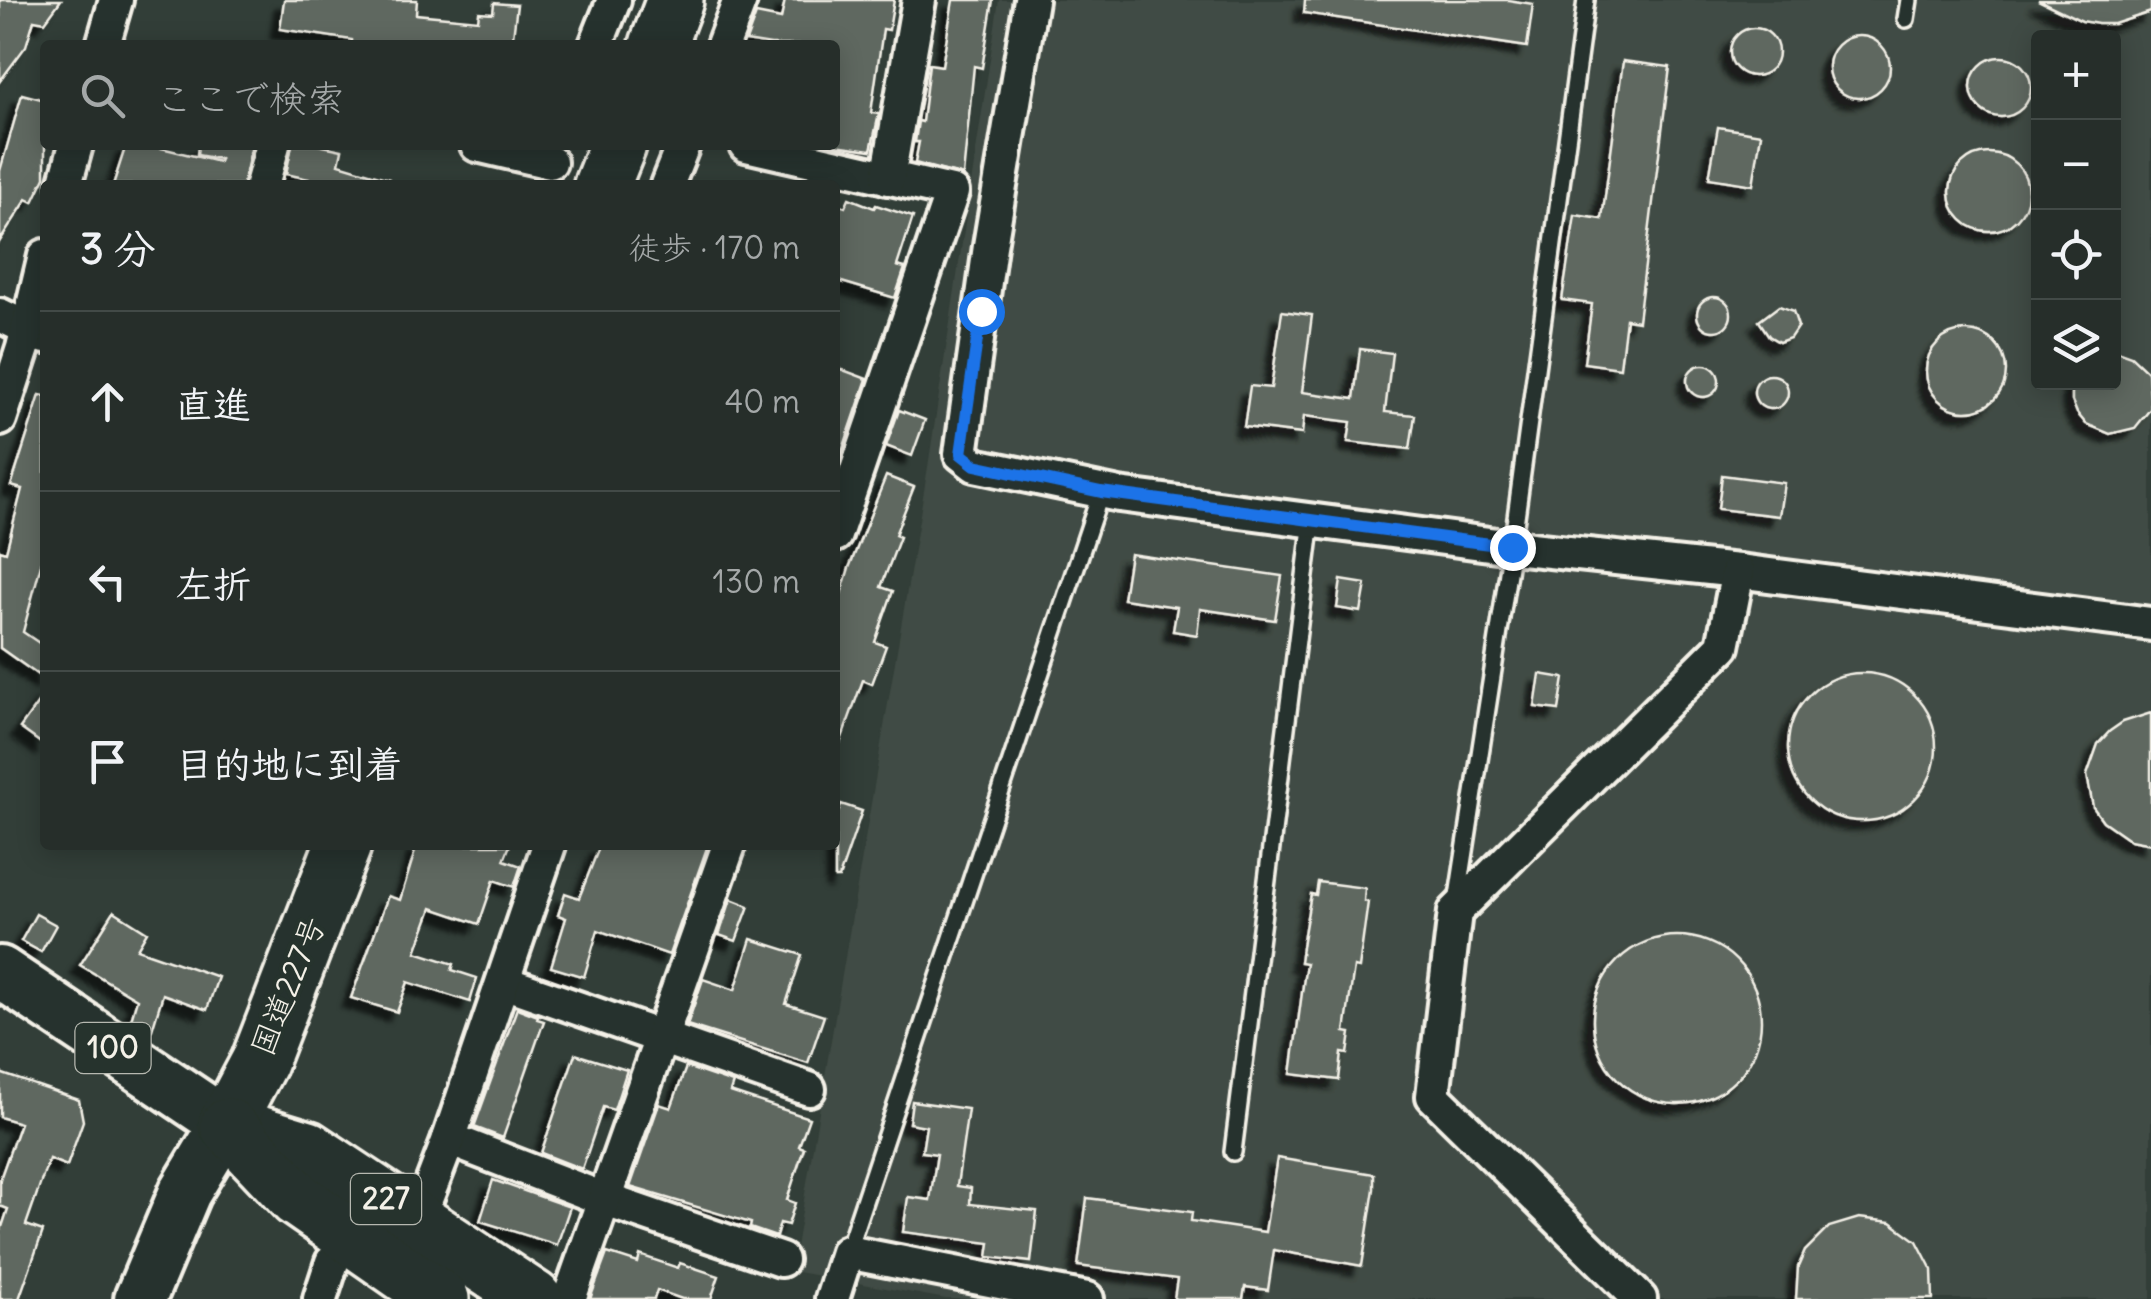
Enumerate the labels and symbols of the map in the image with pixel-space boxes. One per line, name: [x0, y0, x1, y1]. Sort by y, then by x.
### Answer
route start: [959, 289, 1005, 335]
route end: [1490, 525, 1536, 571]
street label: 国道227号: [241, 910, 334, 1062]
road number: 100: [76, 1023, 150, 1073]
road number: 227: [351, 1174, 421, 1224]

